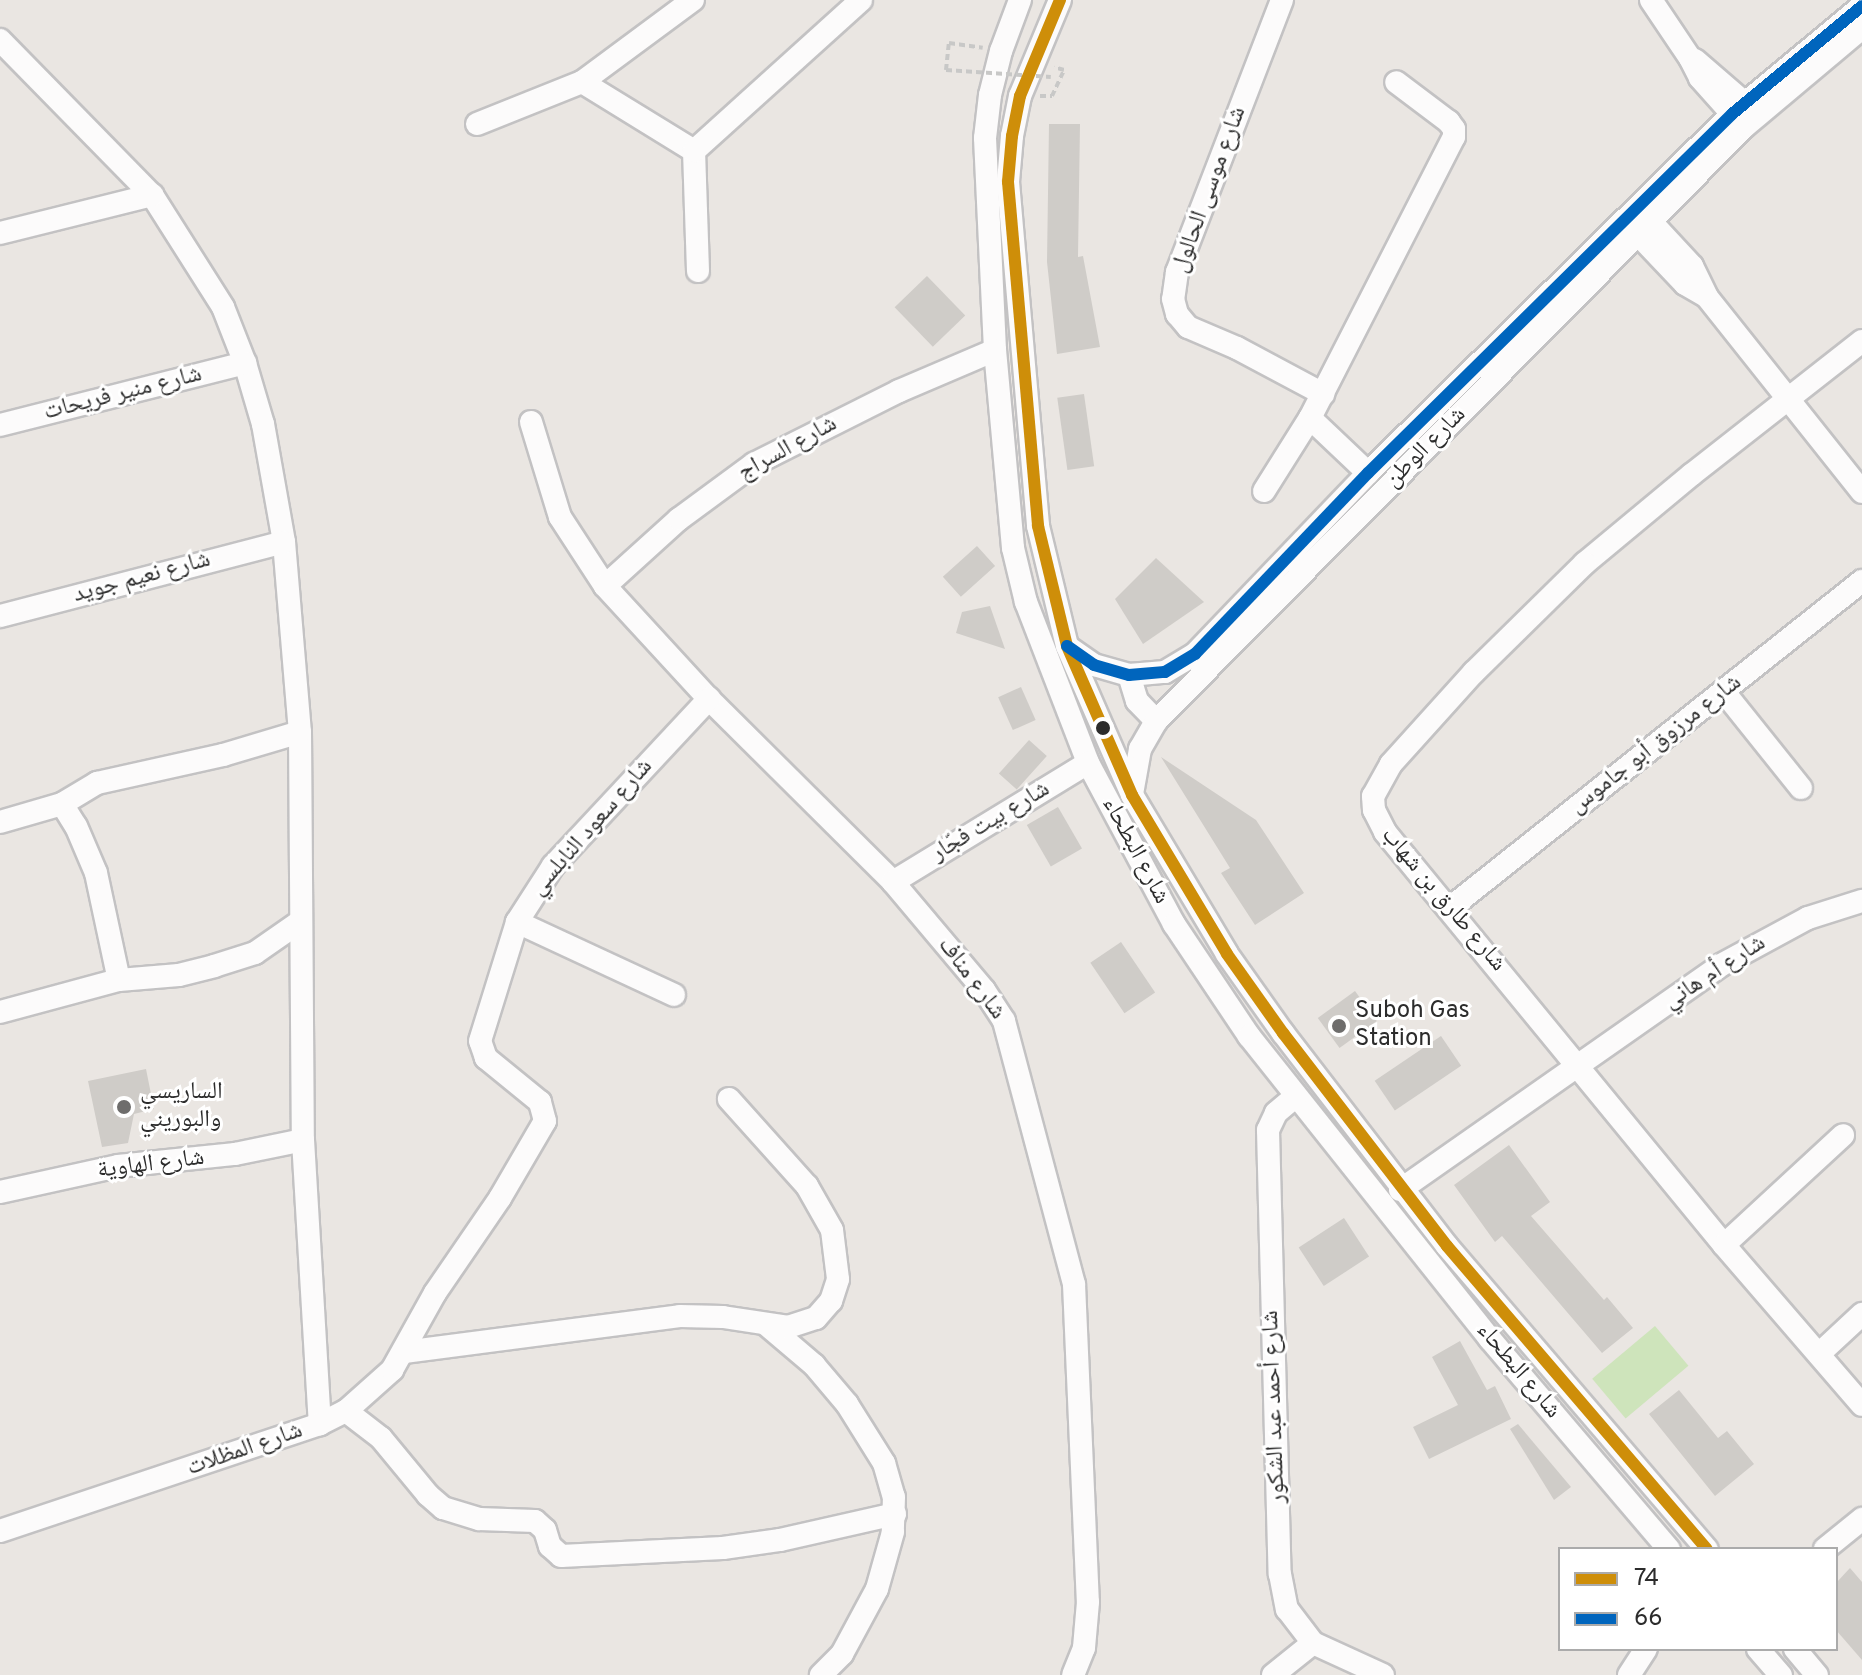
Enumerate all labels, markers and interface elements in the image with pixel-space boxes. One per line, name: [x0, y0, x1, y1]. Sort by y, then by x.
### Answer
street label: شارع موسى الحالول: [1167, 103, 1253, 277]
street label: شارع منير فريحات: [41, 360, 205, 428]
street label: شارع الوطن: [1379, 401, 1473, 495]
street label: شارع السراج: [734, 410, 842, 488]
street label: شارع نعيم جويد: [70, 546, 214, 610]
street label: شارع مرزوق أبو جاموس: [1564, 669, 1748, 821]
unlabelled marker: [1095, 720, 1111, 736]
street label: شارع سعود النابلسي: [525, 753, 659, 903]
street label: شارع بيت فجّار: [927, 775, 1055, 869]
street label: شارع البطحاء: [1095, 793, 1175, 909]
street label: شارع طارق بن شهاب: [1374, 822, 1512, 978]
street label: شارع أم هاني: [1659, 929, 1771, 1017]
street label: شارع مناف: [931, 932, 1011, 1026]
place label: Suboh Gas Station: [1355, 998, 1470, 1054]
marker: Suboh Gas Station: [1330, 1017, 1348, 1035]
place label: الساريسي والبوريني: [140, 1079, 223, 1135]
marker: الساريسي والبوريني: [115, 1098, 133, 1116]
street label: شارع الهاوية: [96, 1144, 206, 1186]
street label: شارع أحمد عبد الشكور: [1257, 1310, 1293, 1504]
street label: شارع البطحاء: [1469, 1317, 1567, 1425]
street label: شارع المظلات: [183, 1417, 307, 1483]
legend: [1558, 1547, 1838, 1651]
text: 74: [1634, 1564, 1659, 1594]
text: 66: [1634, 1604, 1663, 1634]

